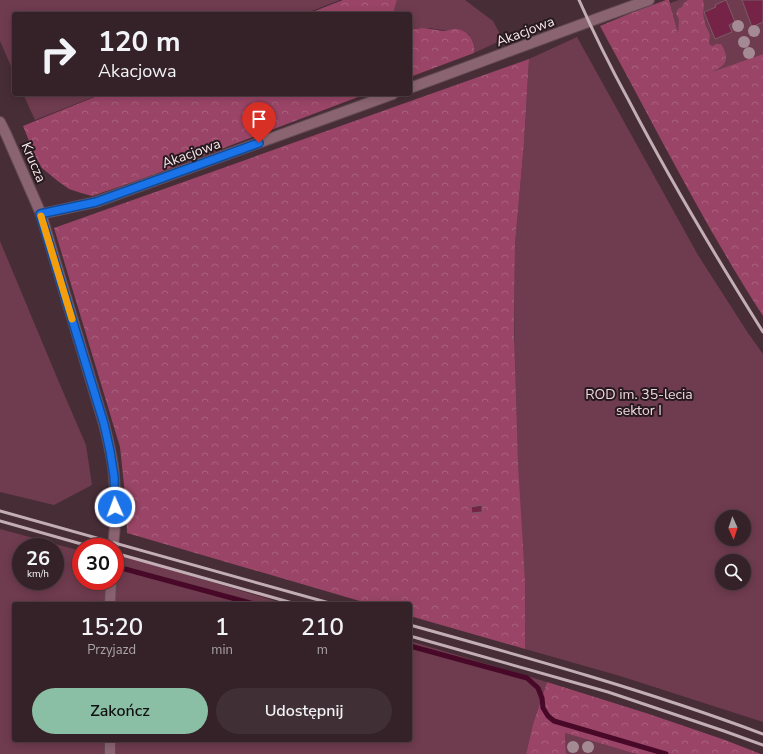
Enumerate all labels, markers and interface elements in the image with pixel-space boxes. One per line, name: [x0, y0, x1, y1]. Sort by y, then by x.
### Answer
street label: Akacjowa: [493, 12, 557, 51]
text: 120 m: [98, 23, 181, 61]
icon: right: [32, 28, 84, 80]
text: Akacjowa: [98, 59, 177, 83]
pin: [242, 102, 276, 143]
icon: arrive: [248, 108, 270, 130]
street label: Akacjowa: [159, 134, 223, 173]
street label: Krucza: [17, 139, 50, 185]
park label: ROD im. 35-lecia sektor I: [585, 385, 693, 420]
position arrow: [94, 486, 136, 528]
north arrow: [715, 510, 751, 546]
map controls: [715, 510, 751, 590]
speed limit sign: 30: [72, 538, 124, 590]
text: 26: [26, 545, 50, 572]
button: search: [715, 554, 751, 590]
text: km/h: [27, 567, 49, 581]
text: 15:20: [80, 611, 143, 643]
text: 1: [215, 611, 229, 643]
text: 210: [301, 611, 344, 643]
text: Przyjazd: [87, 641, 136, 659]
text: min: [211, 641, 233, 659]
text: m: [317, 641, 328, 659]
button: Zakończ: [32, 688, 208, 734]
button: Udostępnij: [216, 688, 392, 734]

